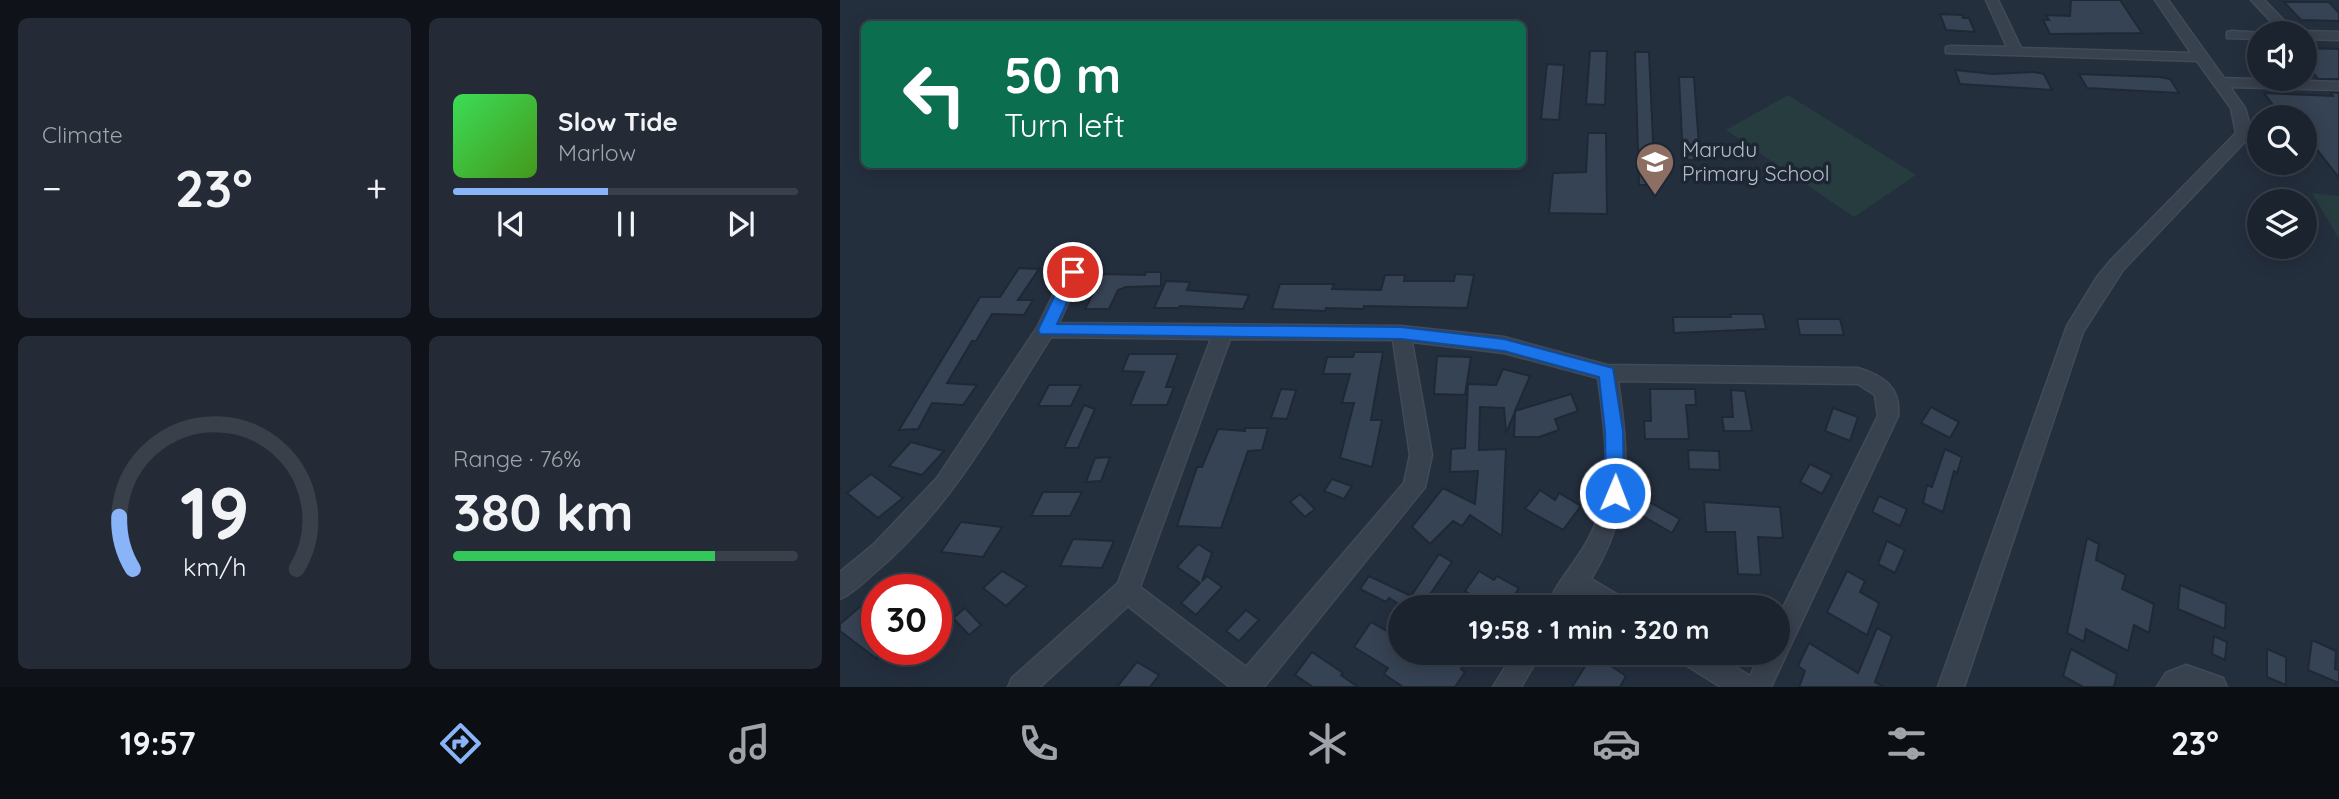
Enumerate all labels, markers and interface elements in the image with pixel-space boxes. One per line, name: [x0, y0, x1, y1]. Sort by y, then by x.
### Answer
map controls: [2247, 21, 2317, 259]
button: sound: [2247, 21, 2317, 91]
text: 50 m: [1004, 44, 1121, 105]
icon: left: [889, 49, 980, 140]
text: Slow Tide: [558, 105, 678, 138]
text: Turn left: [1004, 105, 1125, 145]
button: search: [2247, 105, 2317, 175]
text: Climate: [42, 120, 123, 149]
place label: Marudu Primary School: [1682, 136, 1830, 186]
text: Marlow: [558, 138, 636, 167]
school or university icon: Marudu Primary School: [1634, 141, 1676, 196]
text: 23°: [175, 155, 253, 220]
text: −: [42, 164, 62, 212]
text: +: [366, 164, 387, 212]
button: layers: [2247, 189, 2317, 259]
icon: previous: [492, 205, 530, 243]
icon: pause: [607, 205, 645, 243]
icon: next: [722, 205, 760, 243]
pin: [1043, 242, 1103, 302]
icon: arrive: [1054, 253, 1092, 291]
text: Range · 76%: [453, 444, 581, 473]
position arrow: [1578, 456, 1652, 530]
text: 19: [180, 466, 249, 557]
text: 380 km: [453, 479, 633, 544]
text: km/h: [183, 550, 246, 581]
speed limit sign: 30: [861, 574, 952, 665]
text: 19:58 · 1 min · 320 m: [1469, 613, 1709, 646]
icon: directions: [436, 719, 485, 768]
icon: music: [725, 719, 774, 768]
icon: phone: [1014, 719, 1063, 768]
icon: climate: [1303, 719, 1352, 768]
icon: car: [1592, 719, 1641, 768]
icon: filters: [1882, 719, 1931, 768]
text: 19:57: [120, 723, 195, 763]
text: 23°: [2171, 723, 2219, 763]

